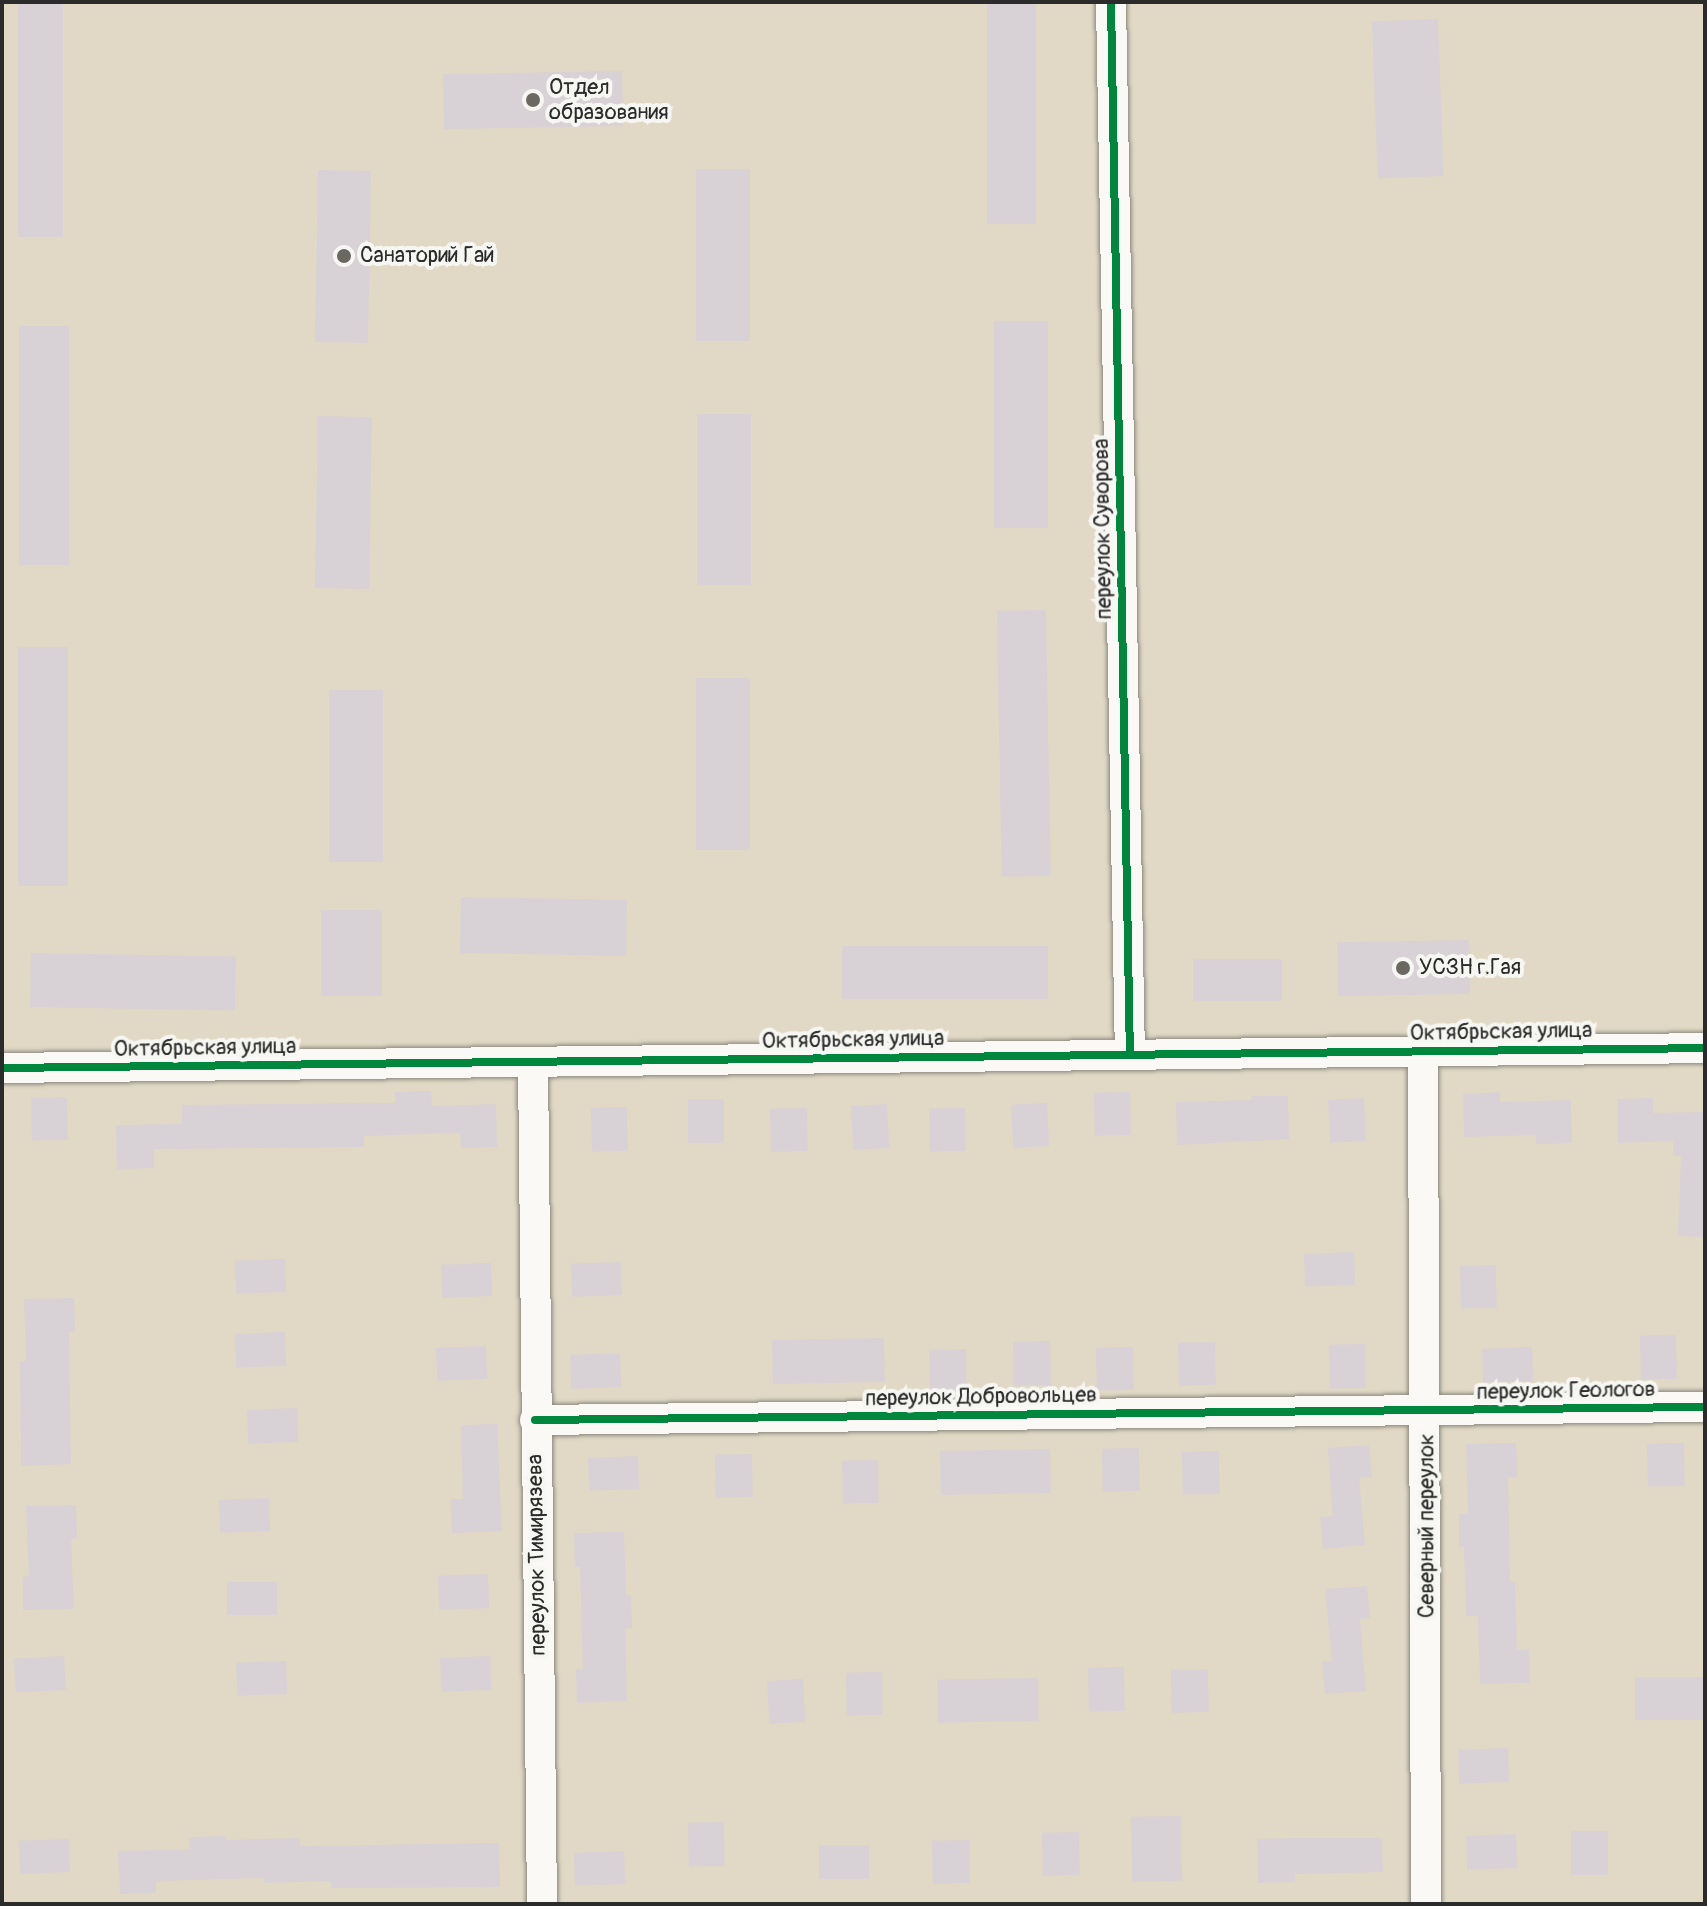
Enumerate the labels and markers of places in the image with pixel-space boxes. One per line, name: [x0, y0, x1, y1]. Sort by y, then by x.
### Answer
place label: Отдел образования: [549, 74, 669, 126]
marker: Отдел образования: [524, 91, 542, 109]
place label: Санаторий Гай: [360, 243, 495, 269]
marker: Санаторий Гай: [335, 247, 353, 265]
place label: УСЗН г.Гая: [1419, 955, 1521, 981]
marker: УСЗН г.Гая: [1394, 959, 1412, 977]

